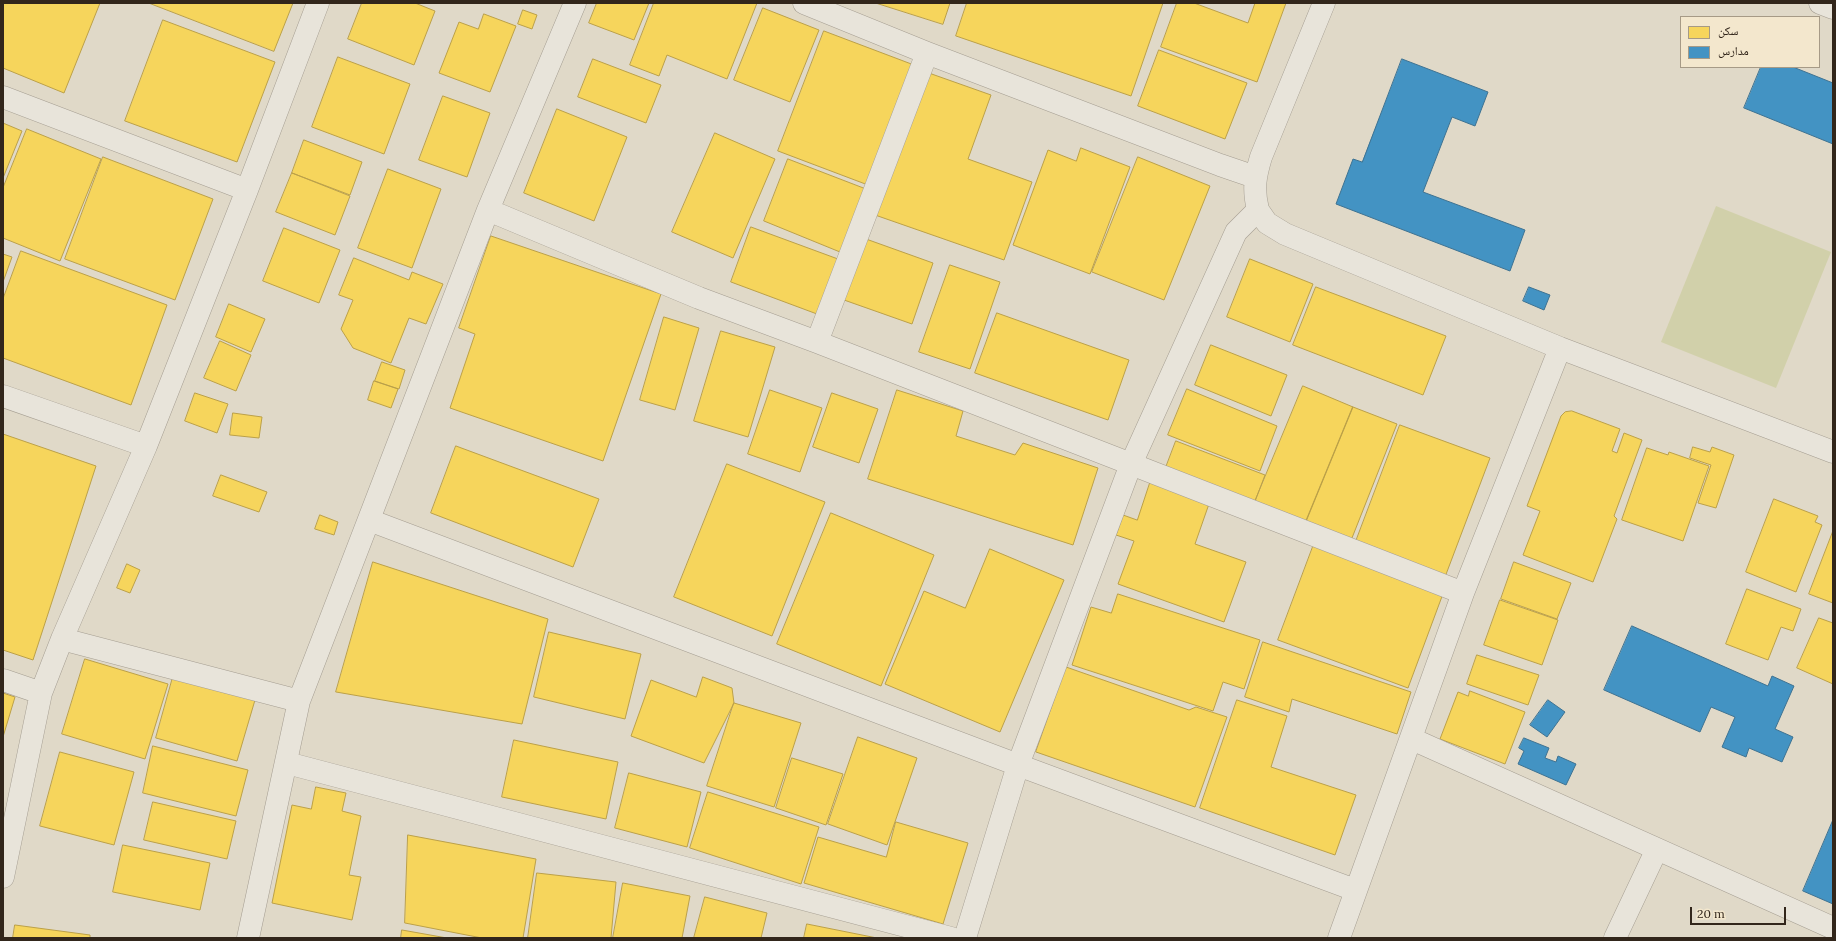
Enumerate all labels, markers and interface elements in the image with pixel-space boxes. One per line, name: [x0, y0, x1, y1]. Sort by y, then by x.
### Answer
legend: [1680, 16, 1820, 68]
text: سكن: [1718, 23, 1738, 38]
text: مدارس: [1718, 43, 1749, 58]
scale bar: [1692, 899, 1788, 925]
text: 20 m: [1697, 906, 1725, 921]

